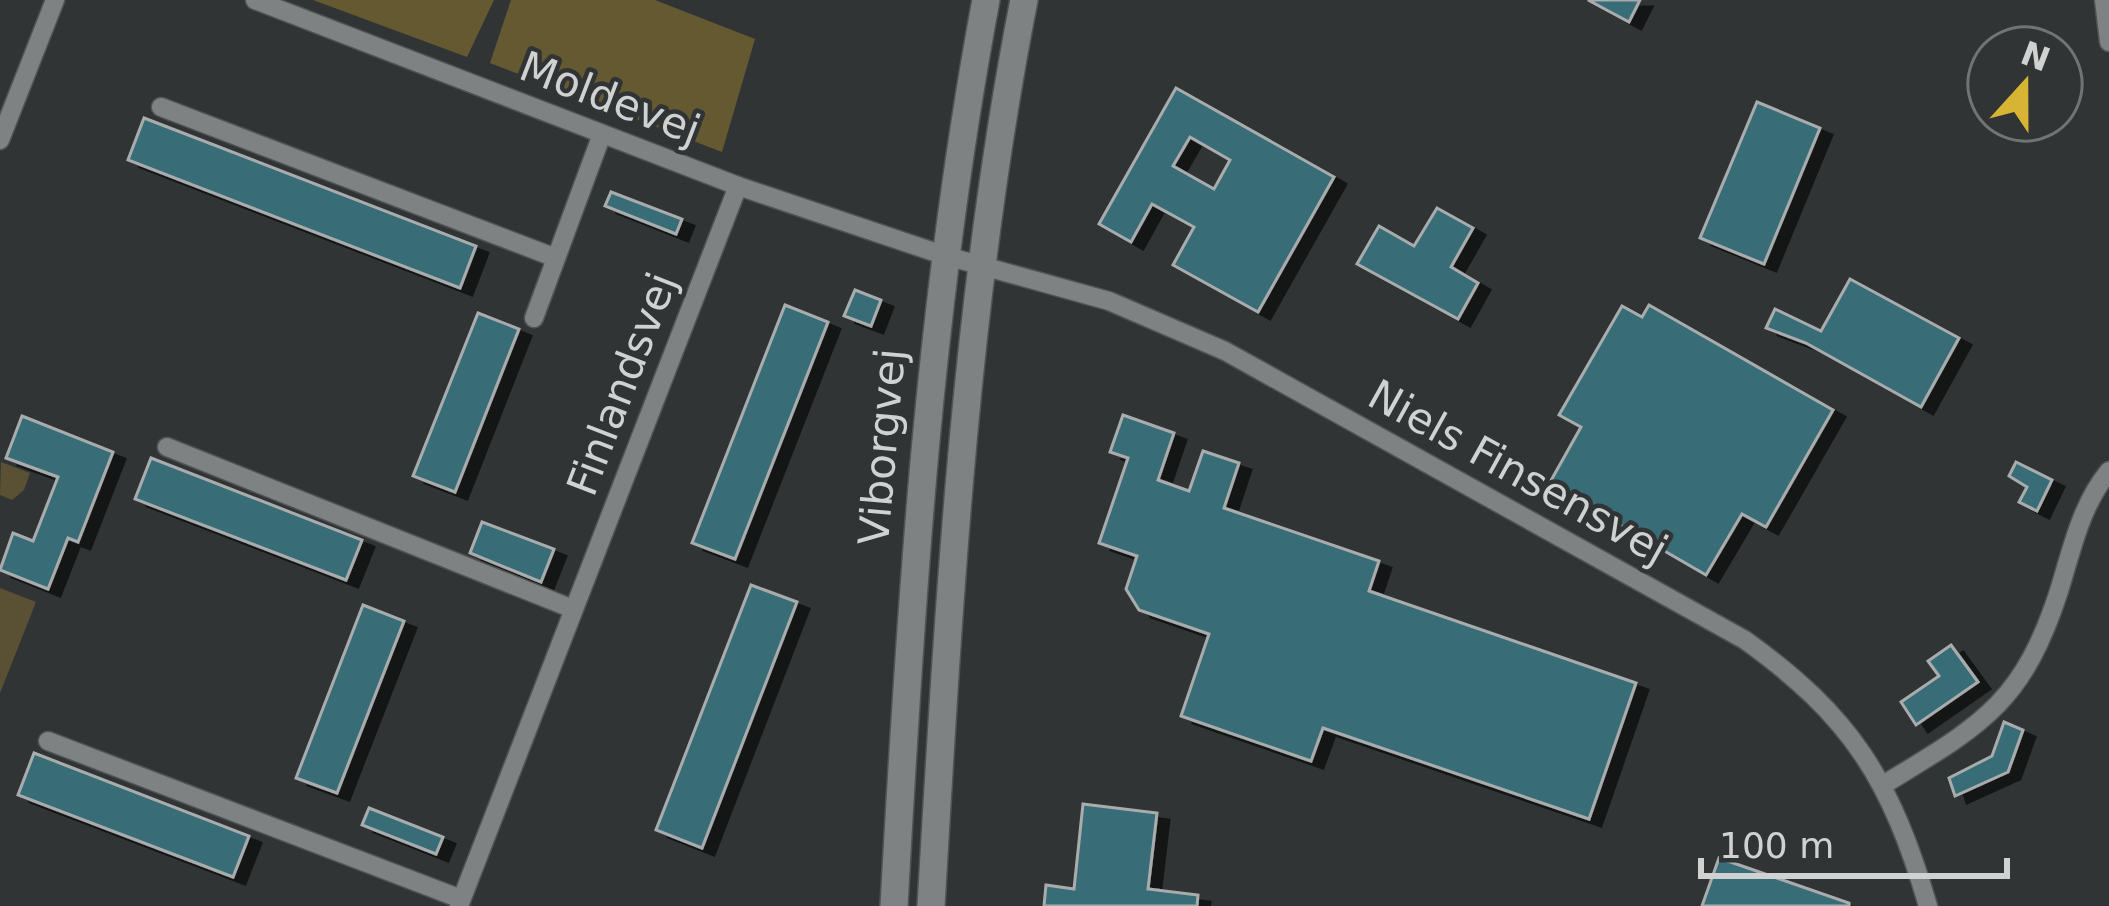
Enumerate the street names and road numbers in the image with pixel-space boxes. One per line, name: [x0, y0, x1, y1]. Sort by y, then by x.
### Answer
street label: Moldevej: [513, 41, 707, 155]
street label: Finlandsvej: [557, 266, 687, 502]
street label: Viborgvej: [849, 347, 915, 547]
street label: Niels Finsensvej: [1360, 370, 1676, 574]

